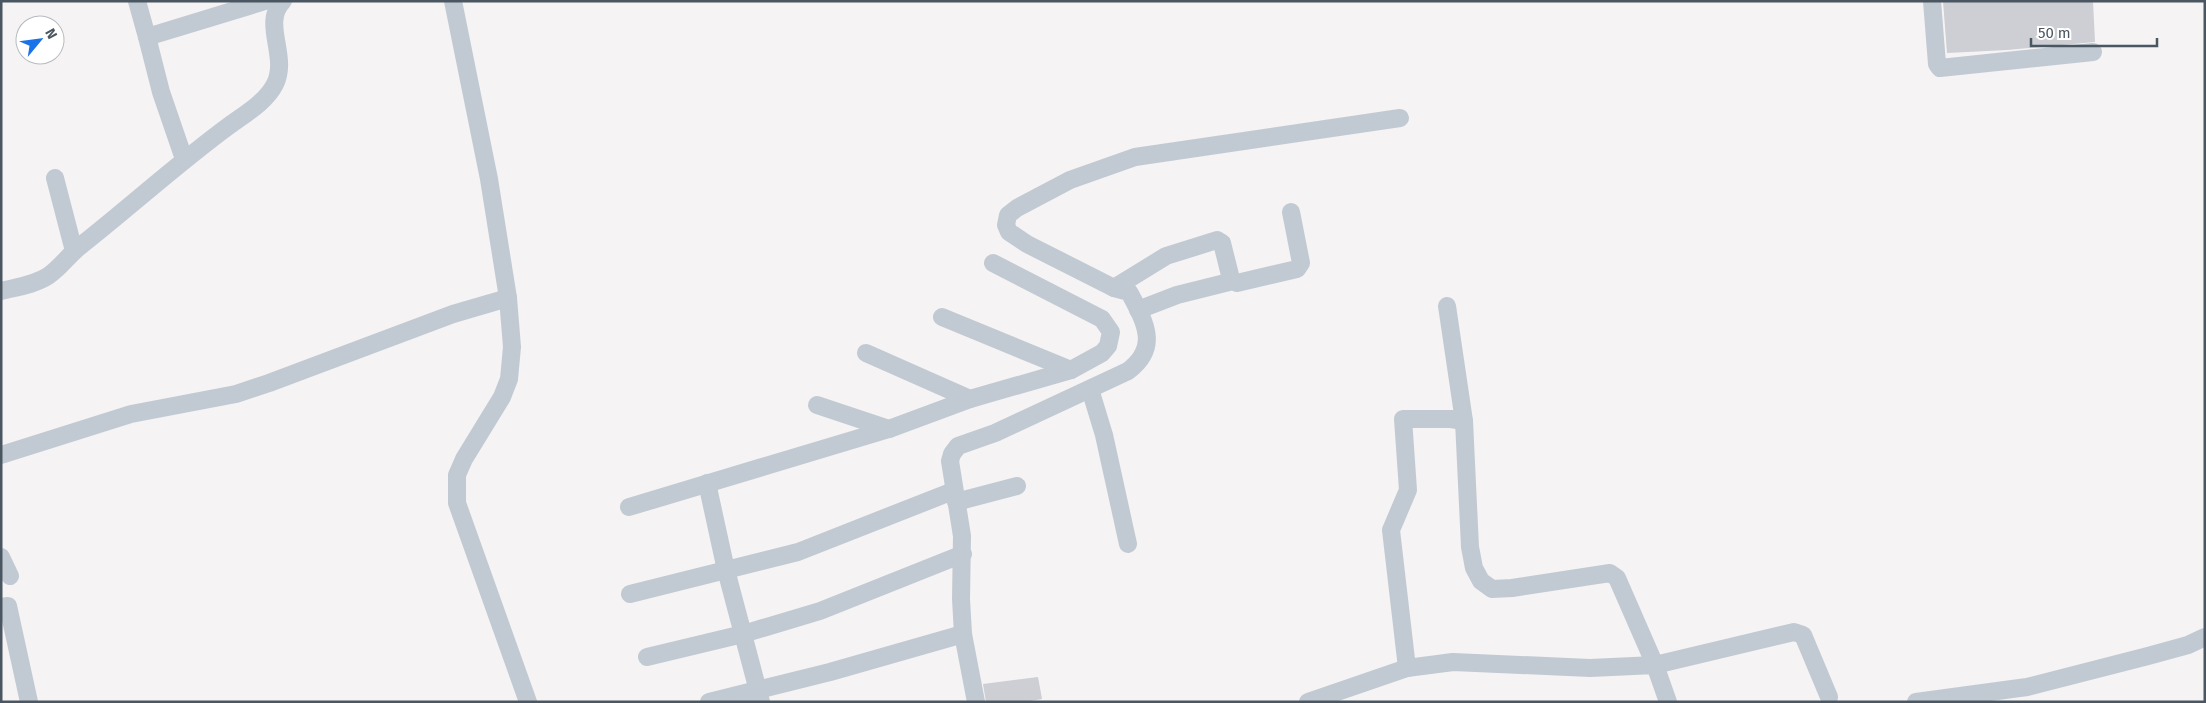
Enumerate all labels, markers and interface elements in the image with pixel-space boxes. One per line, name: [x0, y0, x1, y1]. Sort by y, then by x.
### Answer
north arrow: [15, 15, 65, 65]
scale bar: [2031, 15, 2157, 47]
text: 50 m: [2038, 24, 2071, 42]
text: N: [41, 26, 61, 42]

